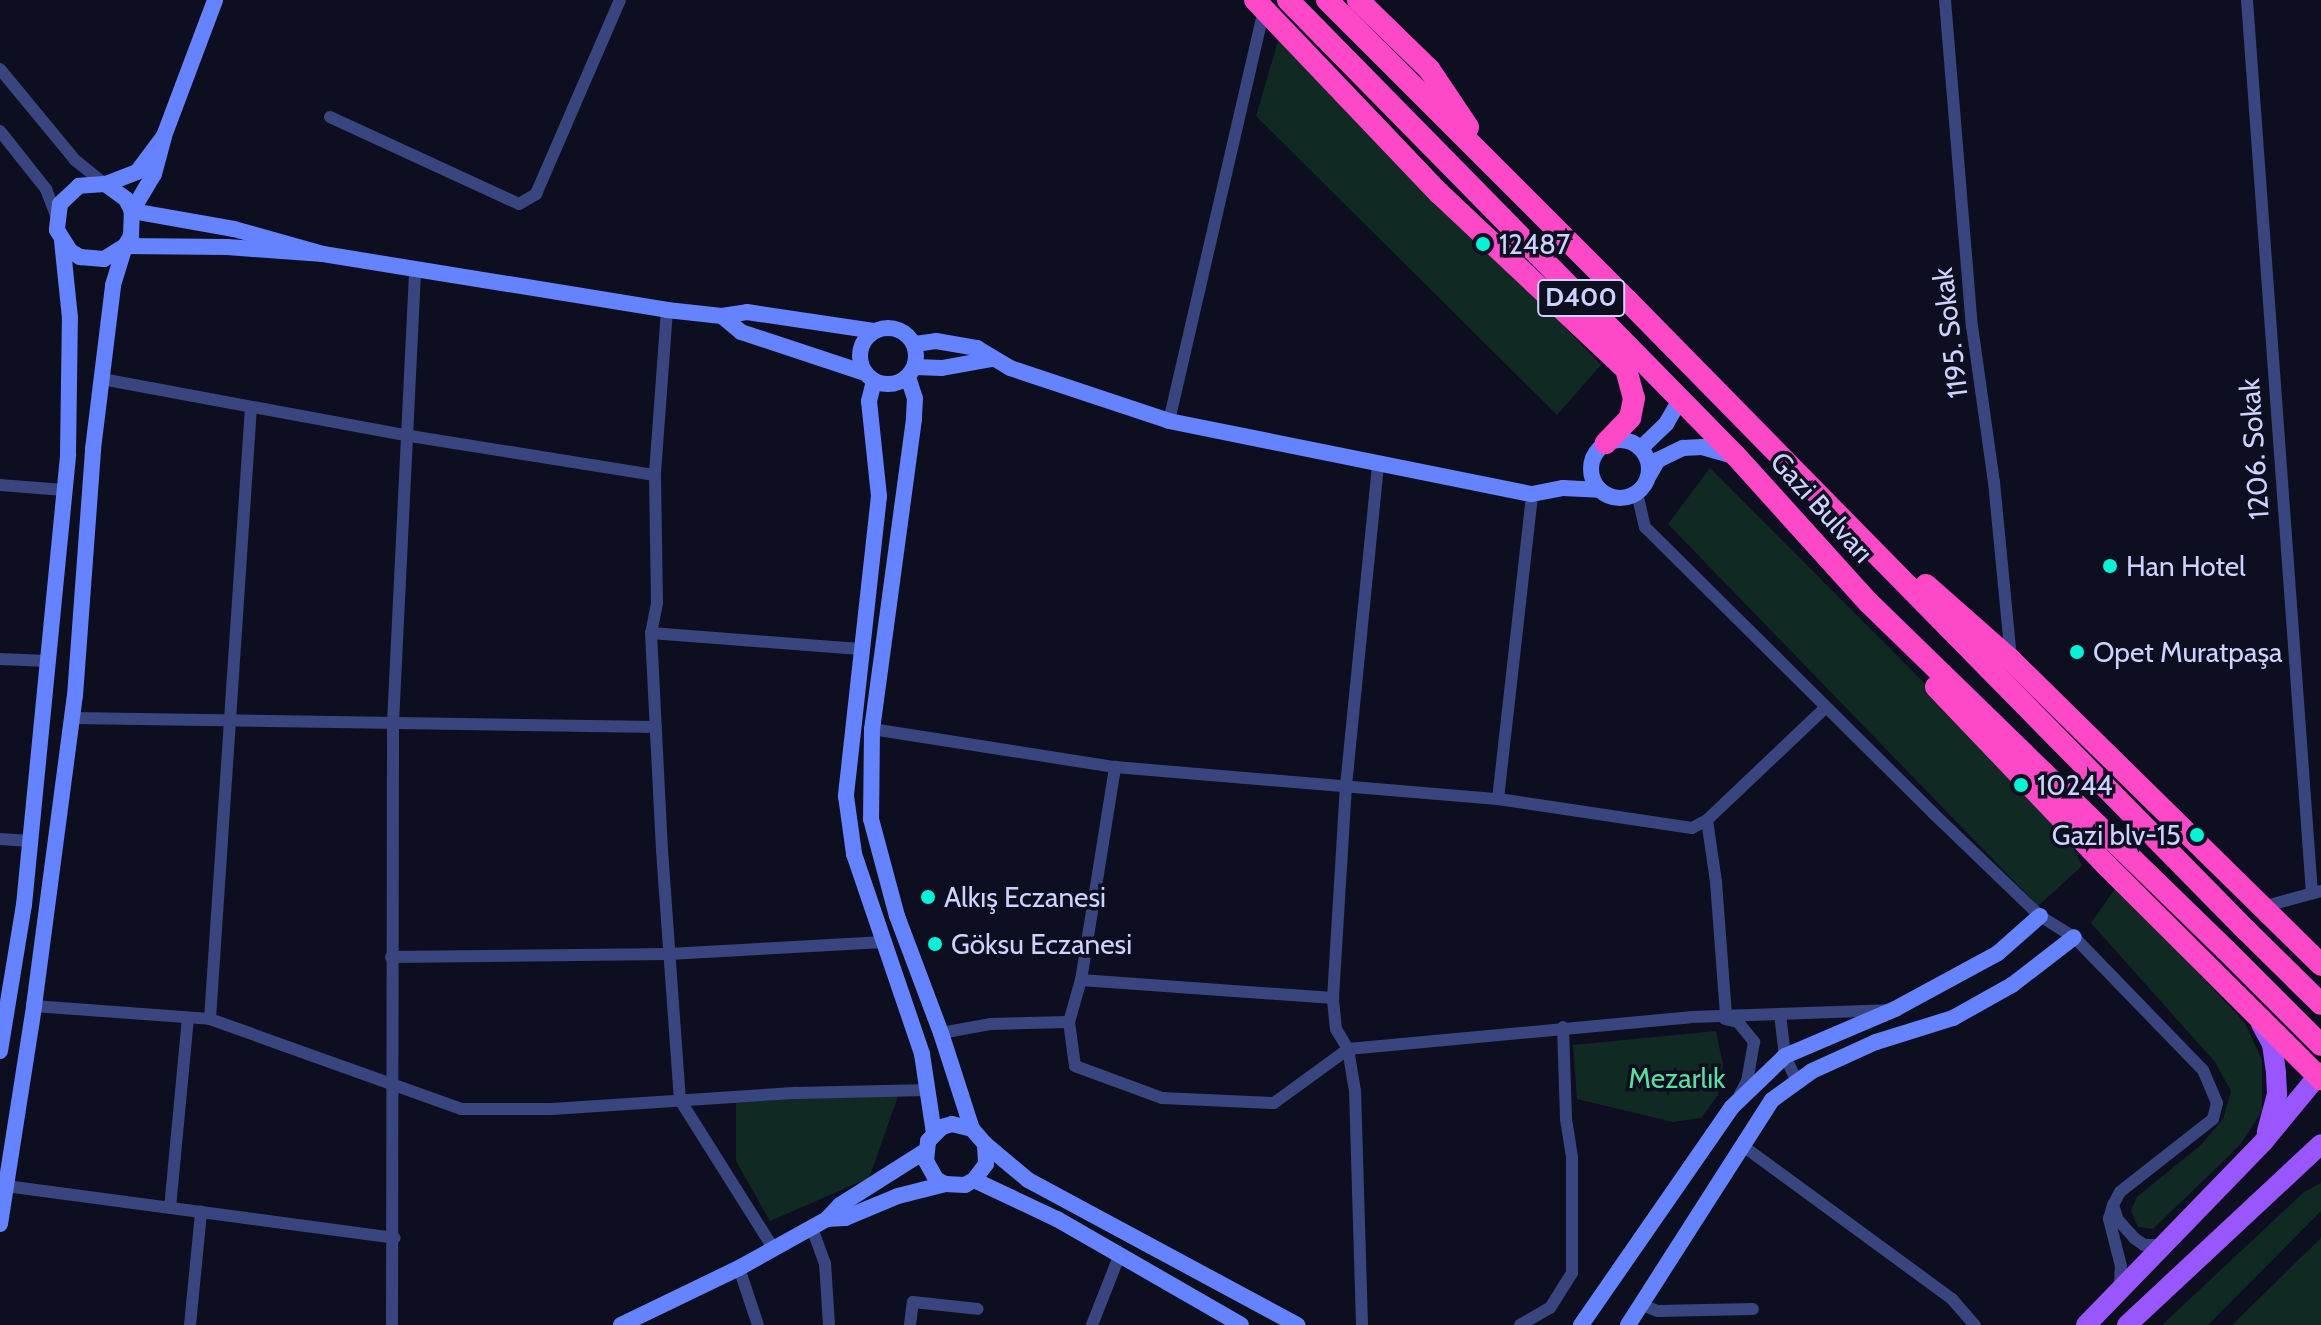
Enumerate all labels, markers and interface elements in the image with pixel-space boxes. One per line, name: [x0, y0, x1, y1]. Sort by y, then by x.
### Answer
place label: 12487: [1499, 227, 1570, 261]
marker: 12487: [1474, 235, 1492, 253]
street label: 1195. Sokak: [1925, 266, 1975, 400]
road number: D400: [1537, 276, 1625, 320]
street label: 1206. Sokak: [2232, 377, 2276, 521]
street label: Gazi Bulvarı: [1764, 445, 1880, 569]
place label: Han Hotel: [2126, 549, 2246, 583]
marker: Han Hotel: [2101, 557, 2119, 575]
place label: Opet Muratpaşa: [2093, 635, 2282, 669]
marker: Opet Muratpaşa: [2068, 643, 2086, 661]
place label: 10244: [2037, 768, 2113, 802]
marker: 10244: [2012, 776, 2030, 794]
place label: Gazi blv-15: [2052, 818, 2181, 852]
marker: Gazi blv-15: [2188, 826, 2206, 844]
place label: Alkış Eczanesi: [944, 880, 1106, 914]
marker: Alkış Eczanesi: [919, 888, 937, 906]
place label: Göksu Eczanesi: [951, 927, 1132, 961]
marker: Göksu Eczanesi: [926, 935, 944, 953]
park label: Mezarlık: [1628, 1061, 1726, 1095]

